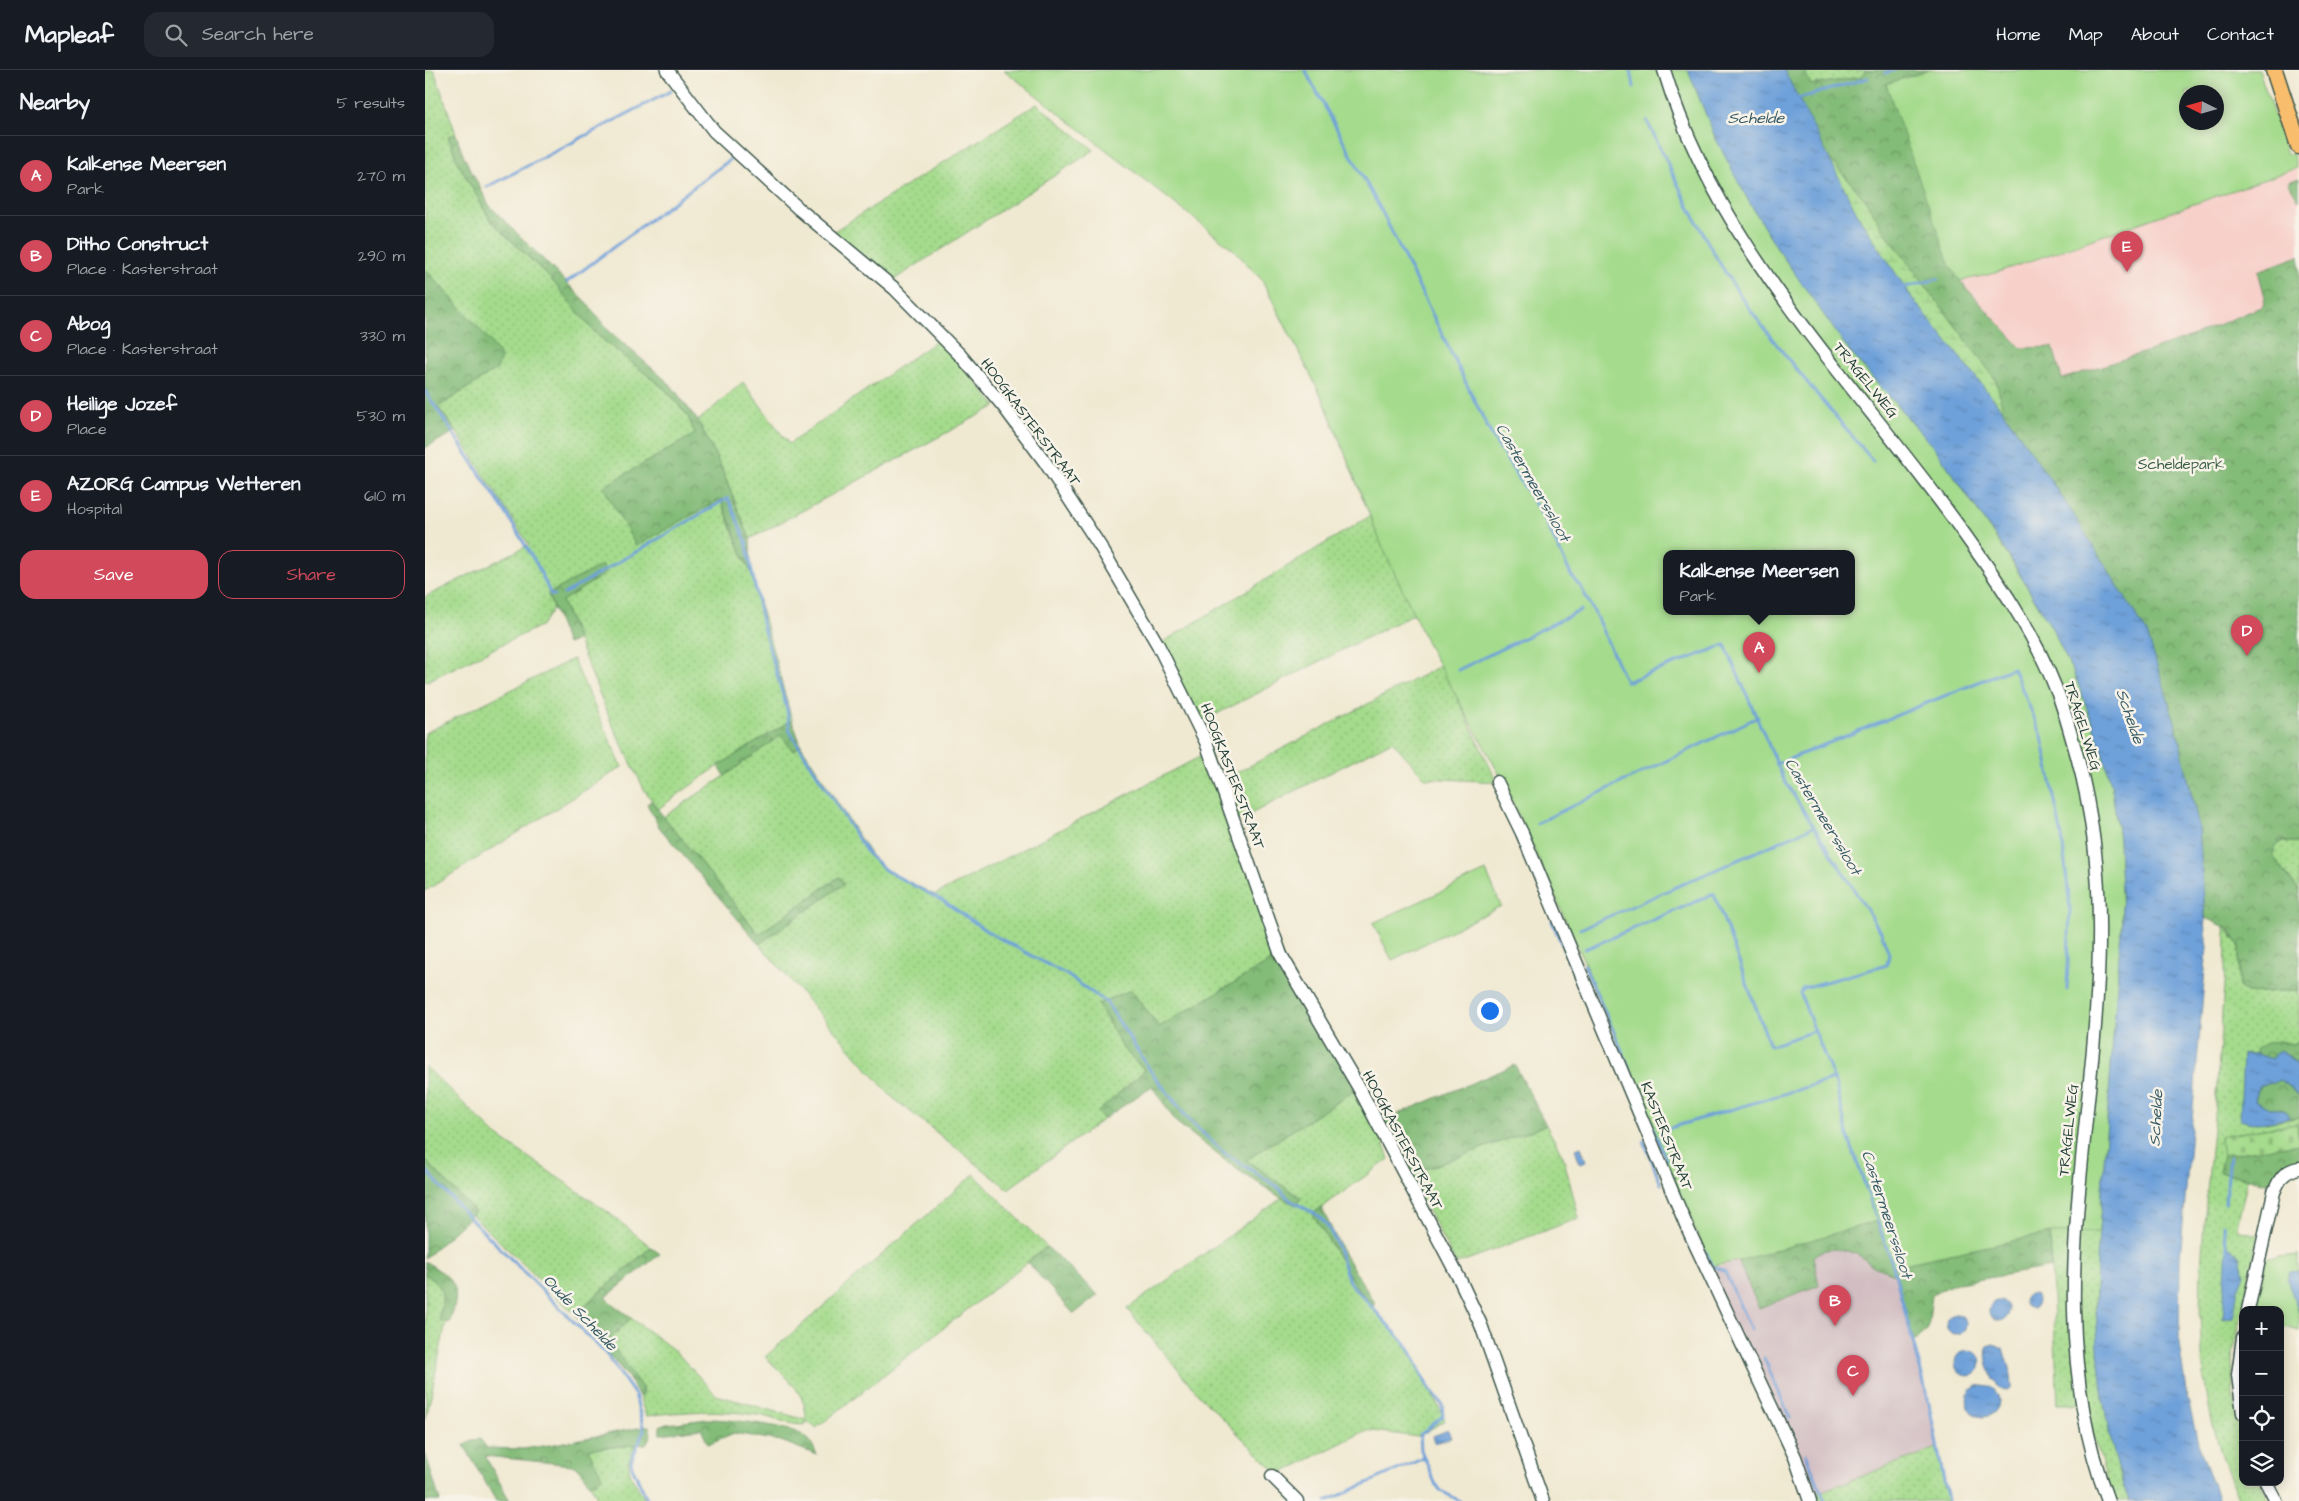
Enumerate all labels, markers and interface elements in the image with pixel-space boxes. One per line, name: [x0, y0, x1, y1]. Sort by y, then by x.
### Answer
search box: [144, 12, 494, 57]
text: Mapleaf: [25, 18, 114, 52]
icon: search: [162, 21, 190, 49]
text: Search here: [202, 21, 314, 48]
text: Home: [1996, 22, 2041, 47]
text: Map: [2069, 22, 2103, 47]
text: About: [2131, 22, 2179, 47]
text: Contact: [2207, 22, 2274, 47]
north arrow: [2179, 85, 2224, 130]
text: Nearby: [20, 88, 90, 117]
text: 5 results: [337, 92, 405, 114]
water label: Schelde: [1728, 107, 1786, 129]
text: Kalkense Meersen: [67, 151, 226, 178]
text: A: [31, 165, 41, 187]
text: 270 m: [357, 165, 405, 187]
text: Park: [67, 178, 104, 200]
text: Ditho Construct: [67, 231, 208, 258]
pin: E: [2111, 231, 2143, 272]
text: B: [30, 245, 42, 267]
text: 290 m: [358, 245, 405, 267]
text: Place · Kasterstraat: [67, 258, 218, 280]
text: Abog: [67, 311, 110, 338]
text: C: [30, 325, 42, 347]
text: 330 m: [360, 325, 405, 347]
text: Place · Kasterstraat: [67, 338, 218, 360]
street label: TRAGELWEG: [1828, 338, 1903, 423]
street label: HOOGKASTERSTRAAT: [976, 354, 1086, 491]
text: Heilige Jozef: [67, 391, 177, 418]
text: D: [31, 405, 41, 427]
text: 530 m: [357, 405, 405, 427]
text: Place: [67, 418, 107, 440]
water label: Castermeerssloot: [1490, 419, 1577, 547]
park label: Scheldepark: [2138, 454, 2224, 475]
text: AZORG Campus Wetteren: [67, 471, 300, 498]
text: E: [31, 485, 41, 507]
text: 610 m: [364, 485, 405, 507]
text: Hospital: [67, 498, 122, 520]
button: Save: [20, 550, 208, 599]
button: Share: [218, 550, 405, 599]
popup: [1663, 550, 1855, 615]
text: Kalkense Meersen: [1679, 558, 1839, 585]
text: Park: [1679, 585, 1716, 607]
pin: D: [2231, 615, 2263, 656]
pin: A: [1743, 632, 1775, 673]
street label: TRAGELWEG: [2059, 679, 2106, 774]
water label: Schelde: [2110, 686, 2150, 748]
street label: HOOGKASTERSTRAAT: [1195, 700, 1270, 853]
water label: Castermeerssloot: [1779, 754, 1868, 881]
your location: [1477, 998, 1503, 1024]
street label: HOOGKASTERSTRAAT: [1357, 1067, 1449, 1214]
street label: KASTERSTRAAT: [1635, 1079, 1698, 1194]
street label: TRAGELWEG: [2053, 1082, 2084, 1177]
water label: Schelde: [2144, 1088, 2169, 1147]
water label: Castermeerssloot: [1856, 1148, 1919, 1282]
water label: Oude Schelde: [538, 1270, 623, 1357]
pin: B: [1819, 1285, 1851, 1326]
map controls: [2239, 1306, 2284, 1486]
button: +: [2239, 1306, 2284, 1351]
button: −: [2239, 1351, 2284, 1396]
pin: C: [1837, 1355, 1869, 1396]
button: locate: [2239, 1396, 2284, 1441]
button: layers: [2239, 1441, 2284, 1486]

